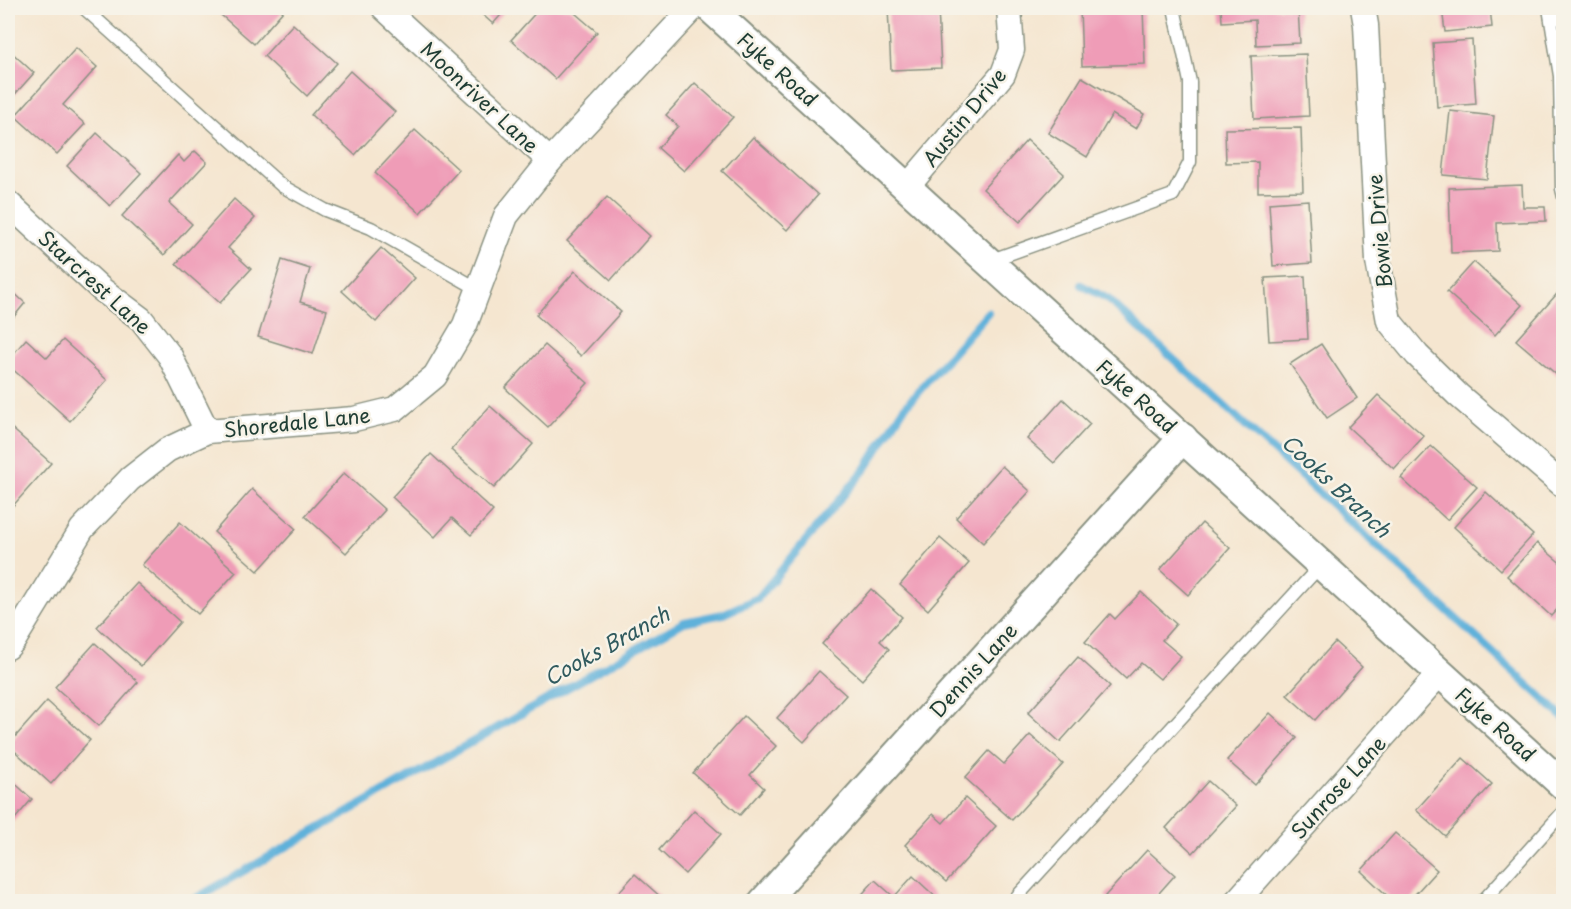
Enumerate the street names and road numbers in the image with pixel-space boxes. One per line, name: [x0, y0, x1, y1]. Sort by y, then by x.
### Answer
street label: Fyke Road: [731, 25, 825, 113]
street label: Moonriver Lane: [414, 34, 546, 160]
street label: Austin Drive: [915, 61, 1013, 173]
street label: Bowie Drive: [1359, 173, 1399, 289]
street label: Starcrest Lane: [32, 223, 158, 341]
street label: Fyke Road: [1090, 352, 1184, 440]
street label: Shoredale Lane: [222, 399, 372, 445]
street label: Dennis Lane: [922, 616, 1024, 724]
street label: Fyke Road: [1449, 680, 1543, 768]
street label: Sunrose Lane: [1283, 729, 1393, 845]

